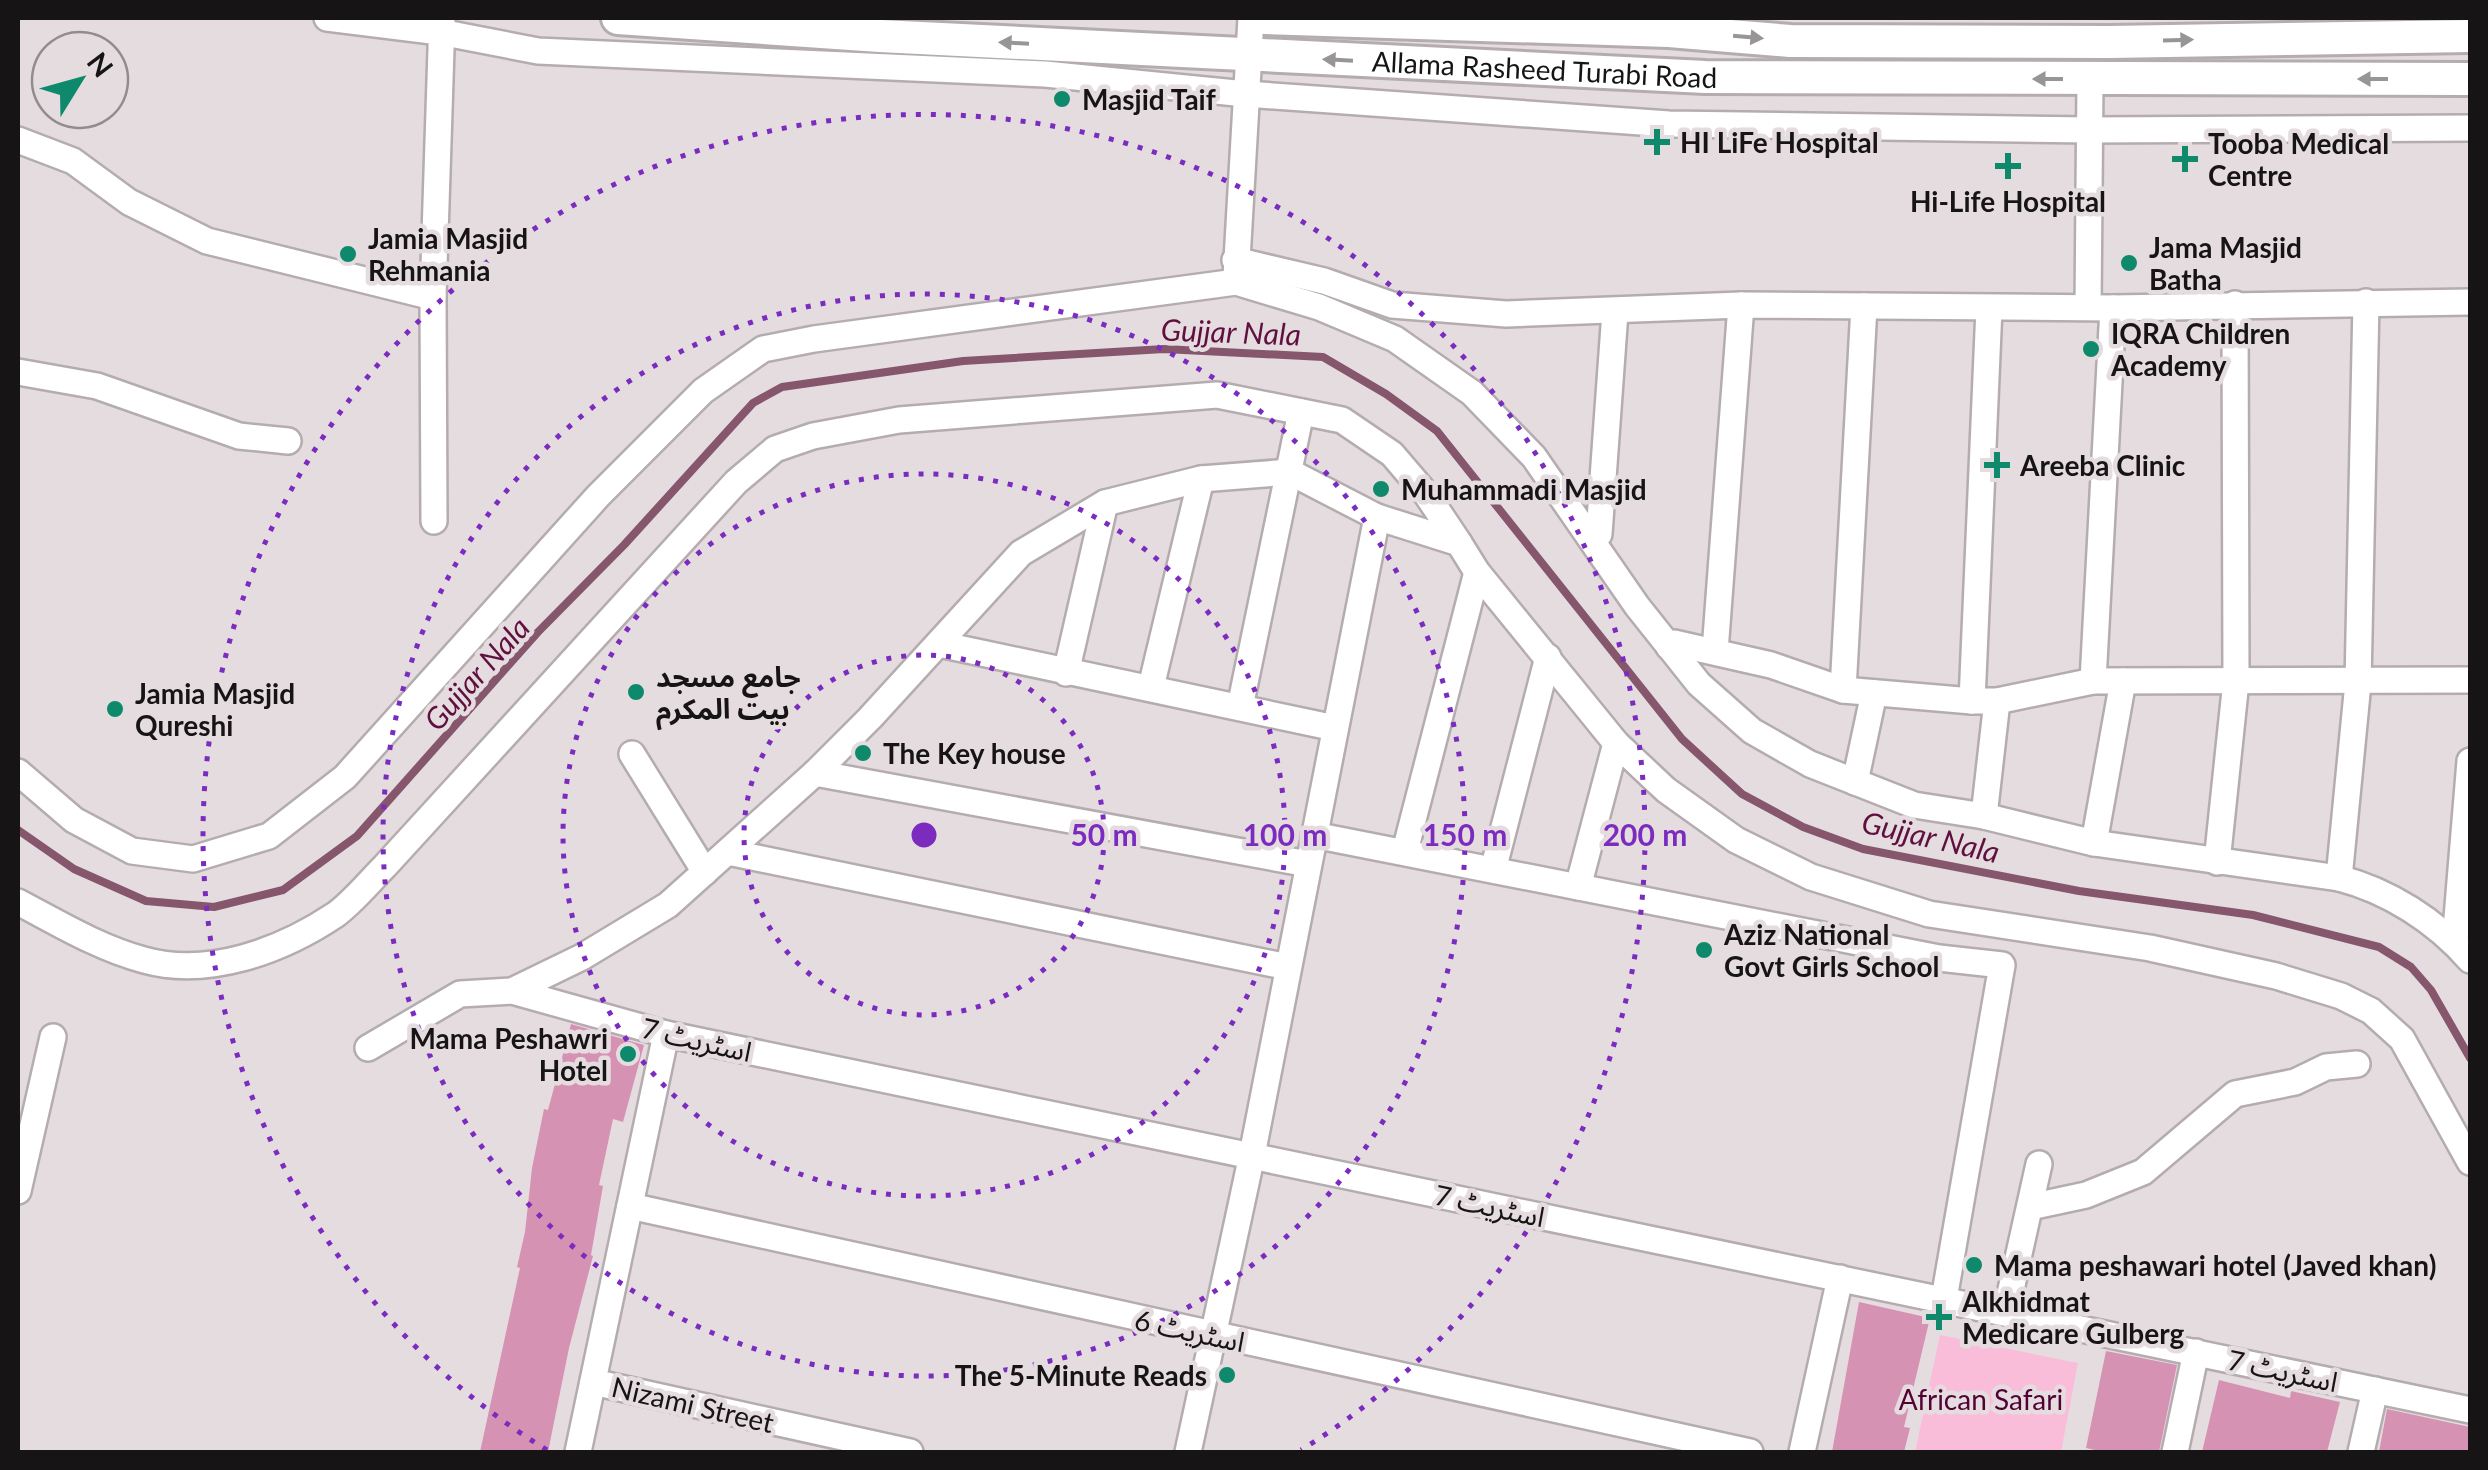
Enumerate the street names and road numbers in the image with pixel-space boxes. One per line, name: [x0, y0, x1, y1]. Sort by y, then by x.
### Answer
street label: Allama Rasheed Turabi Road: [1371, 43, 1717, 94]
street label: اسٹریٹ 7: [639, 1010, 755, 1069]
street label: اسٹریٹ 7: [1432, 1177, 1548, 1234]
street label: اسٹریٹ 6: [1132, 1302, 1248, 1359]
street label: اسٹریٹ 7: [2225, 1342, 2341, 1399]
street label: Nizami Street: [609, 1369, 777, 1439]

